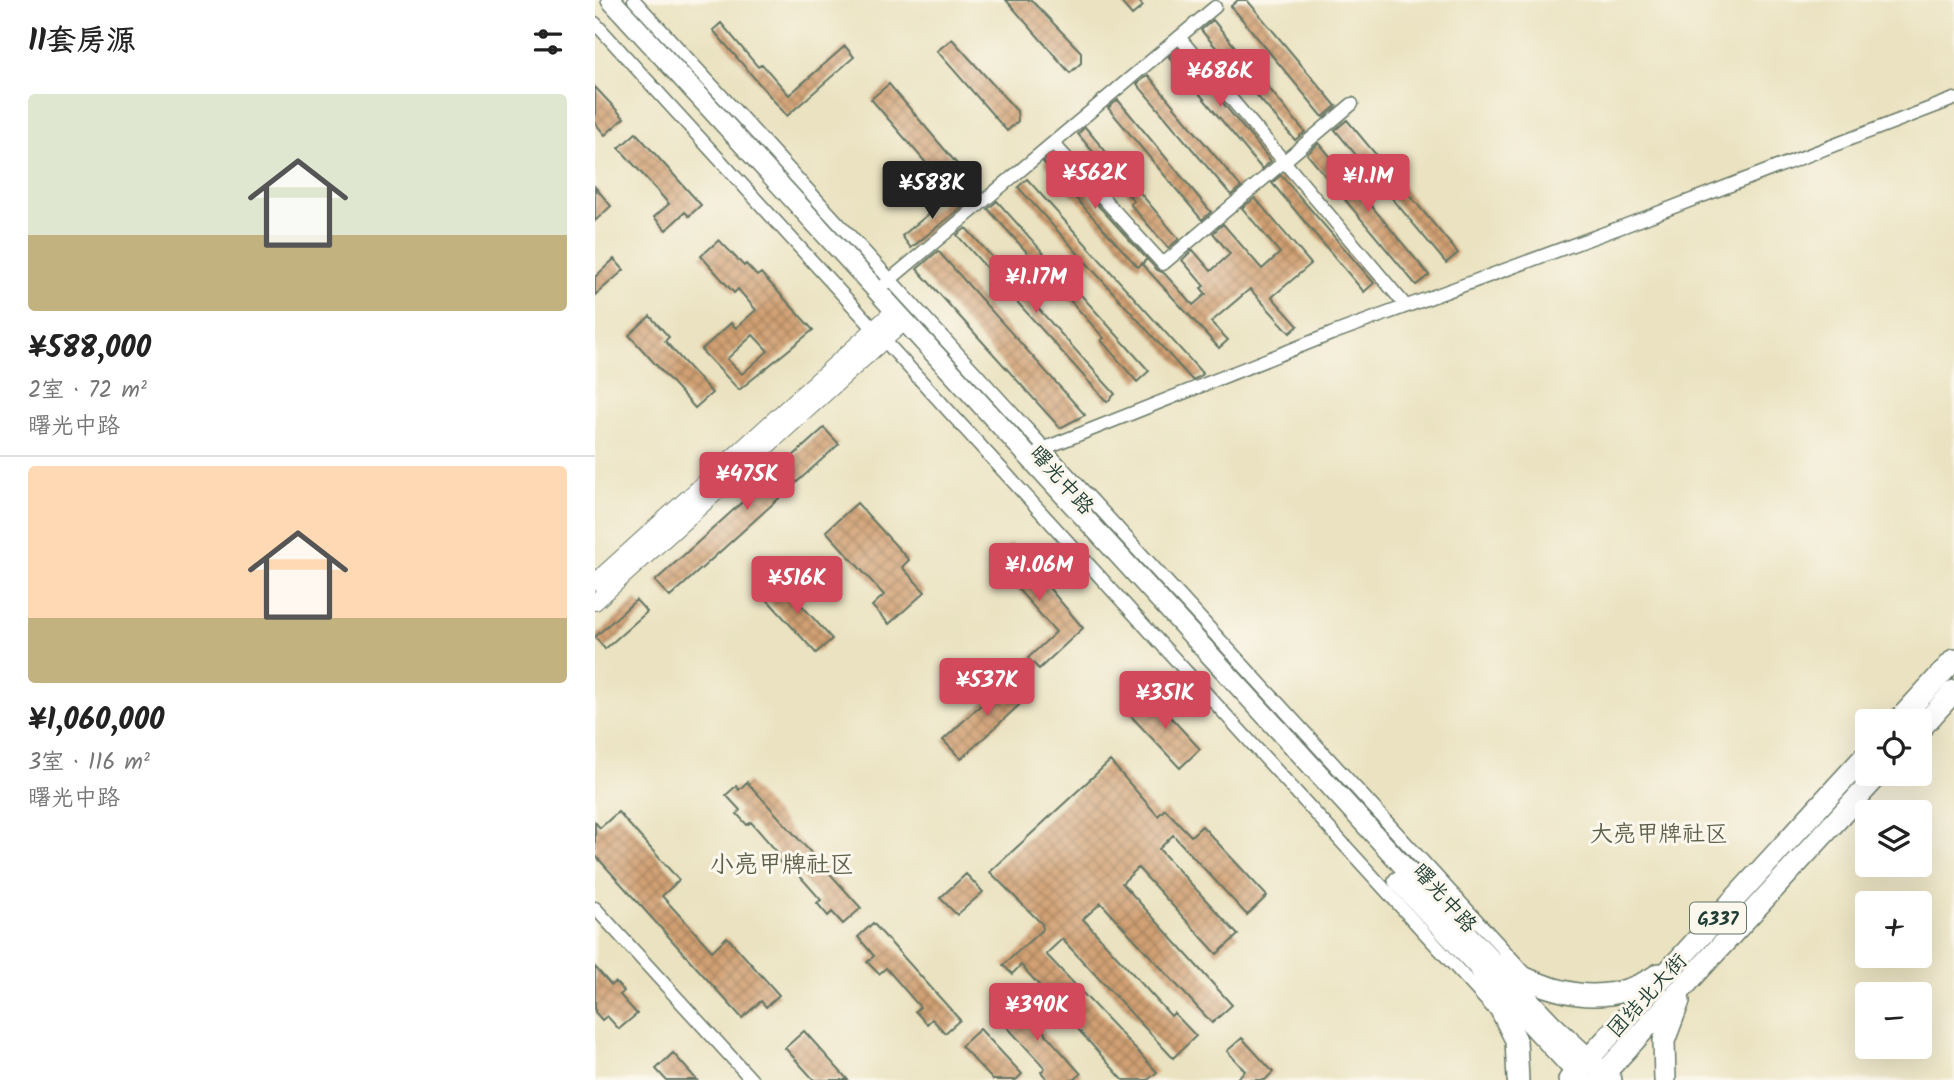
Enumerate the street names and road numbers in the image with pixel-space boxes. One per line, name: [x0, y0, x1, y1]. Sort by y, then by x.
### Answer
street label: 曙光中路: [1021, 439, 1101, 523]
street label: 曙光中路: [1404, 857, 1484, 941]
road number: G337: [1690, 902, 1746, 934]
street label: 团结北大街: [1600, 946, 1696, 1046]

